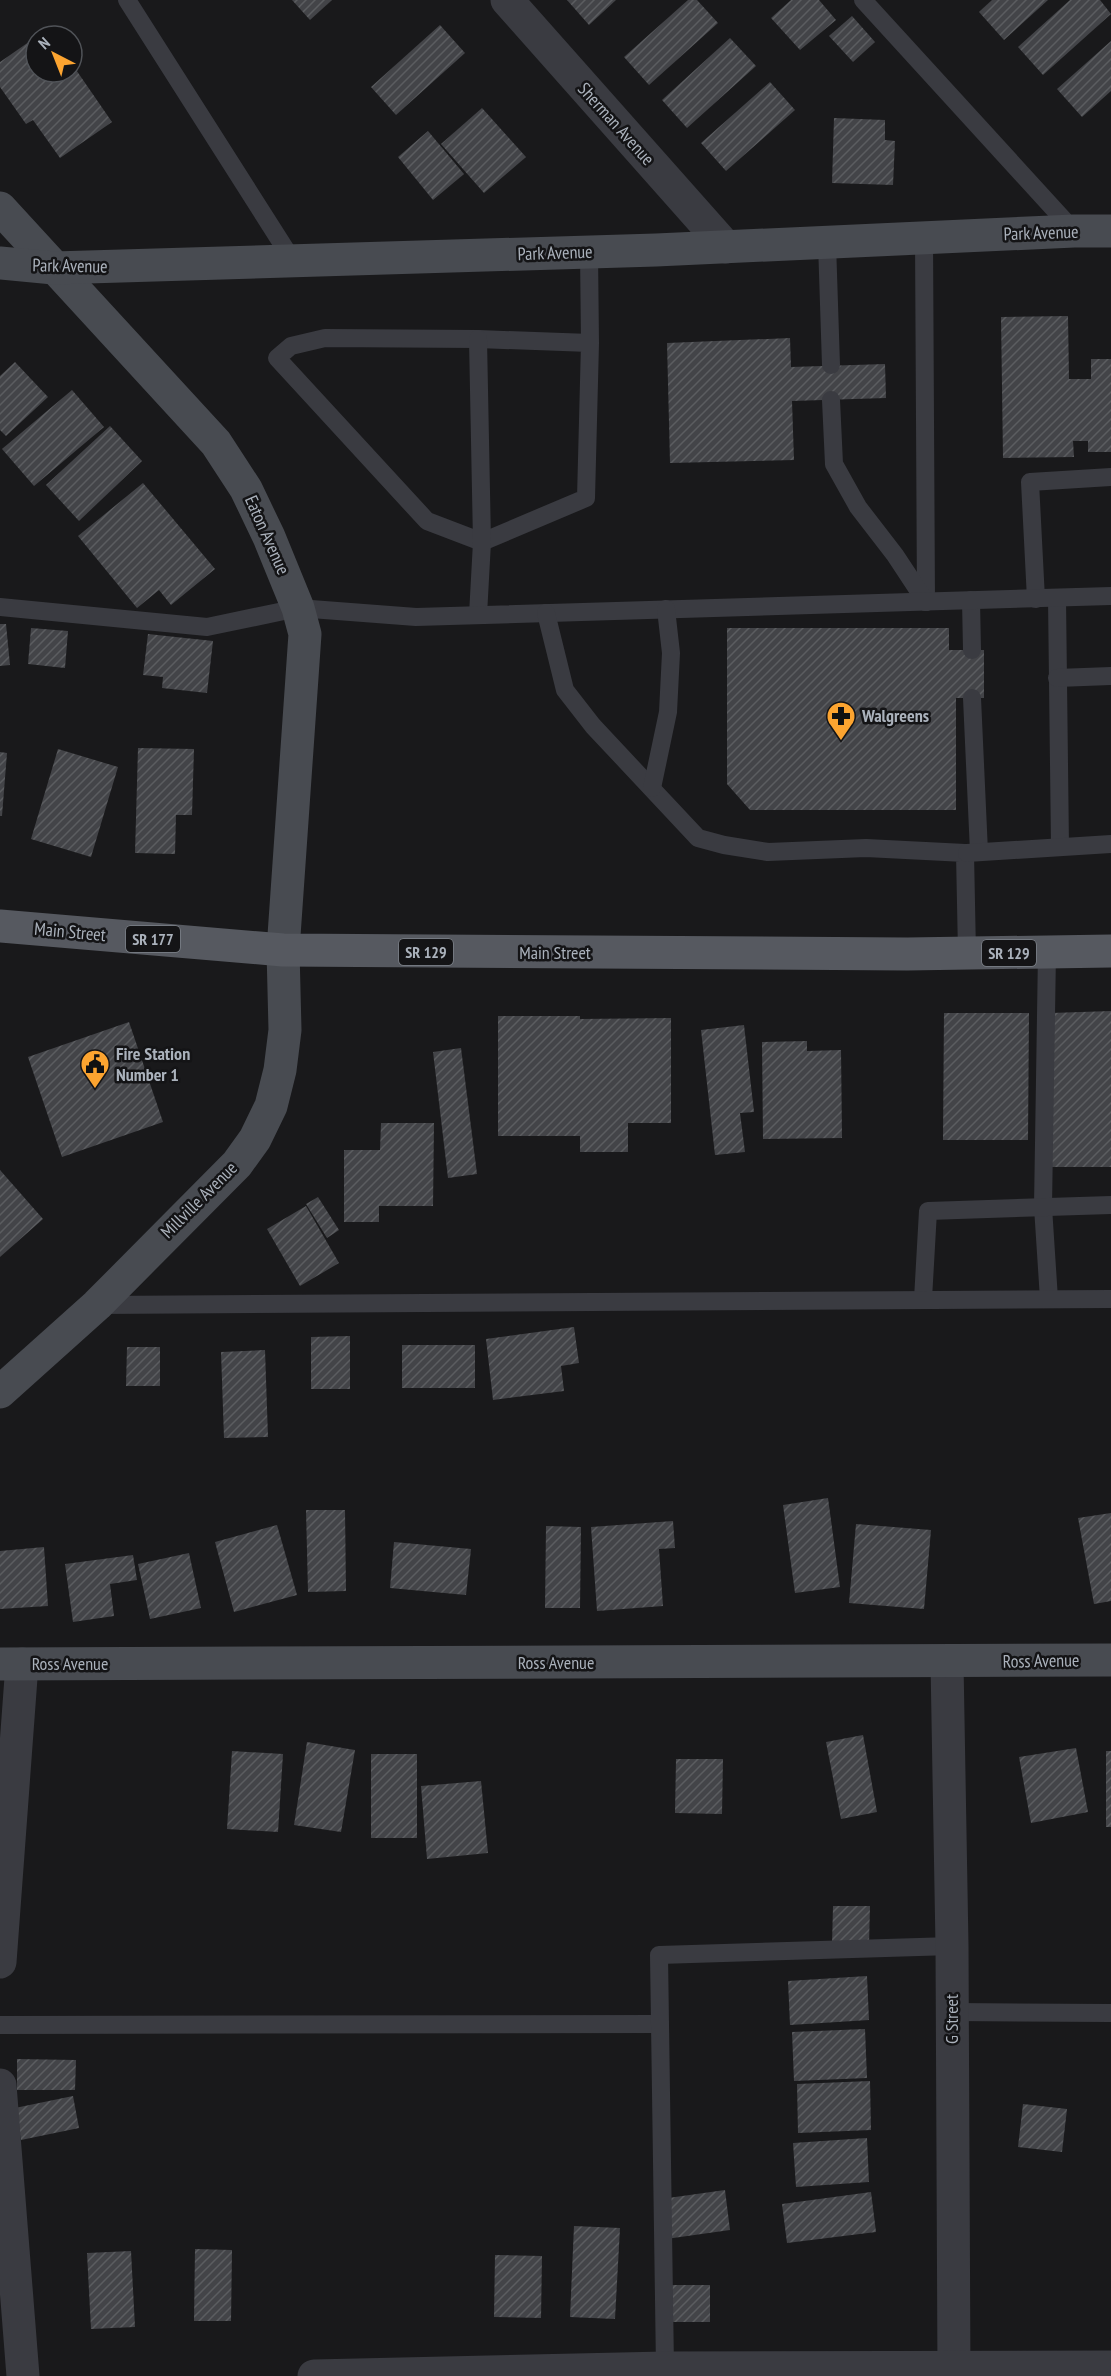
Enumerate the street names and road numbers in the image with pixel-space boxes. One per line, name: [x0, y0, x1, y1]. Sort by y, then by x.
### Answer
street label: Sherman Avenue: [573, 77, 660, 170]
street label: Park Avenue: [1003, 220, 1079, 245]
street label: Park Avenue: [517, 240, 593, 265]
street label: Park Avenue: [32, 253, 108, 278]
street label: Eaton Avenue: [240, 492, 295, 578]
street label: Main Street: [33, 917, 107, 946]
road number: SR 177: [126, 926, 180, 952]
road number: SR 129: [399, 939, 453, 965]
road number: SR 129: [982, 940, 1036, 966]
street label: Main Street: [519, 941, 591, 964]
street label: Millville Avenue: [155, 1156, 242, 1243]
street label: Ross Avenue: [1002, 1648, 1080, 1673]
street label: Ross Avenue: [518, 1651, 594, 1674]
street label: Ross Avenue: [32, 1652, 108, 1675]
street label: G Street: [940, 1994, 963, 2044]

